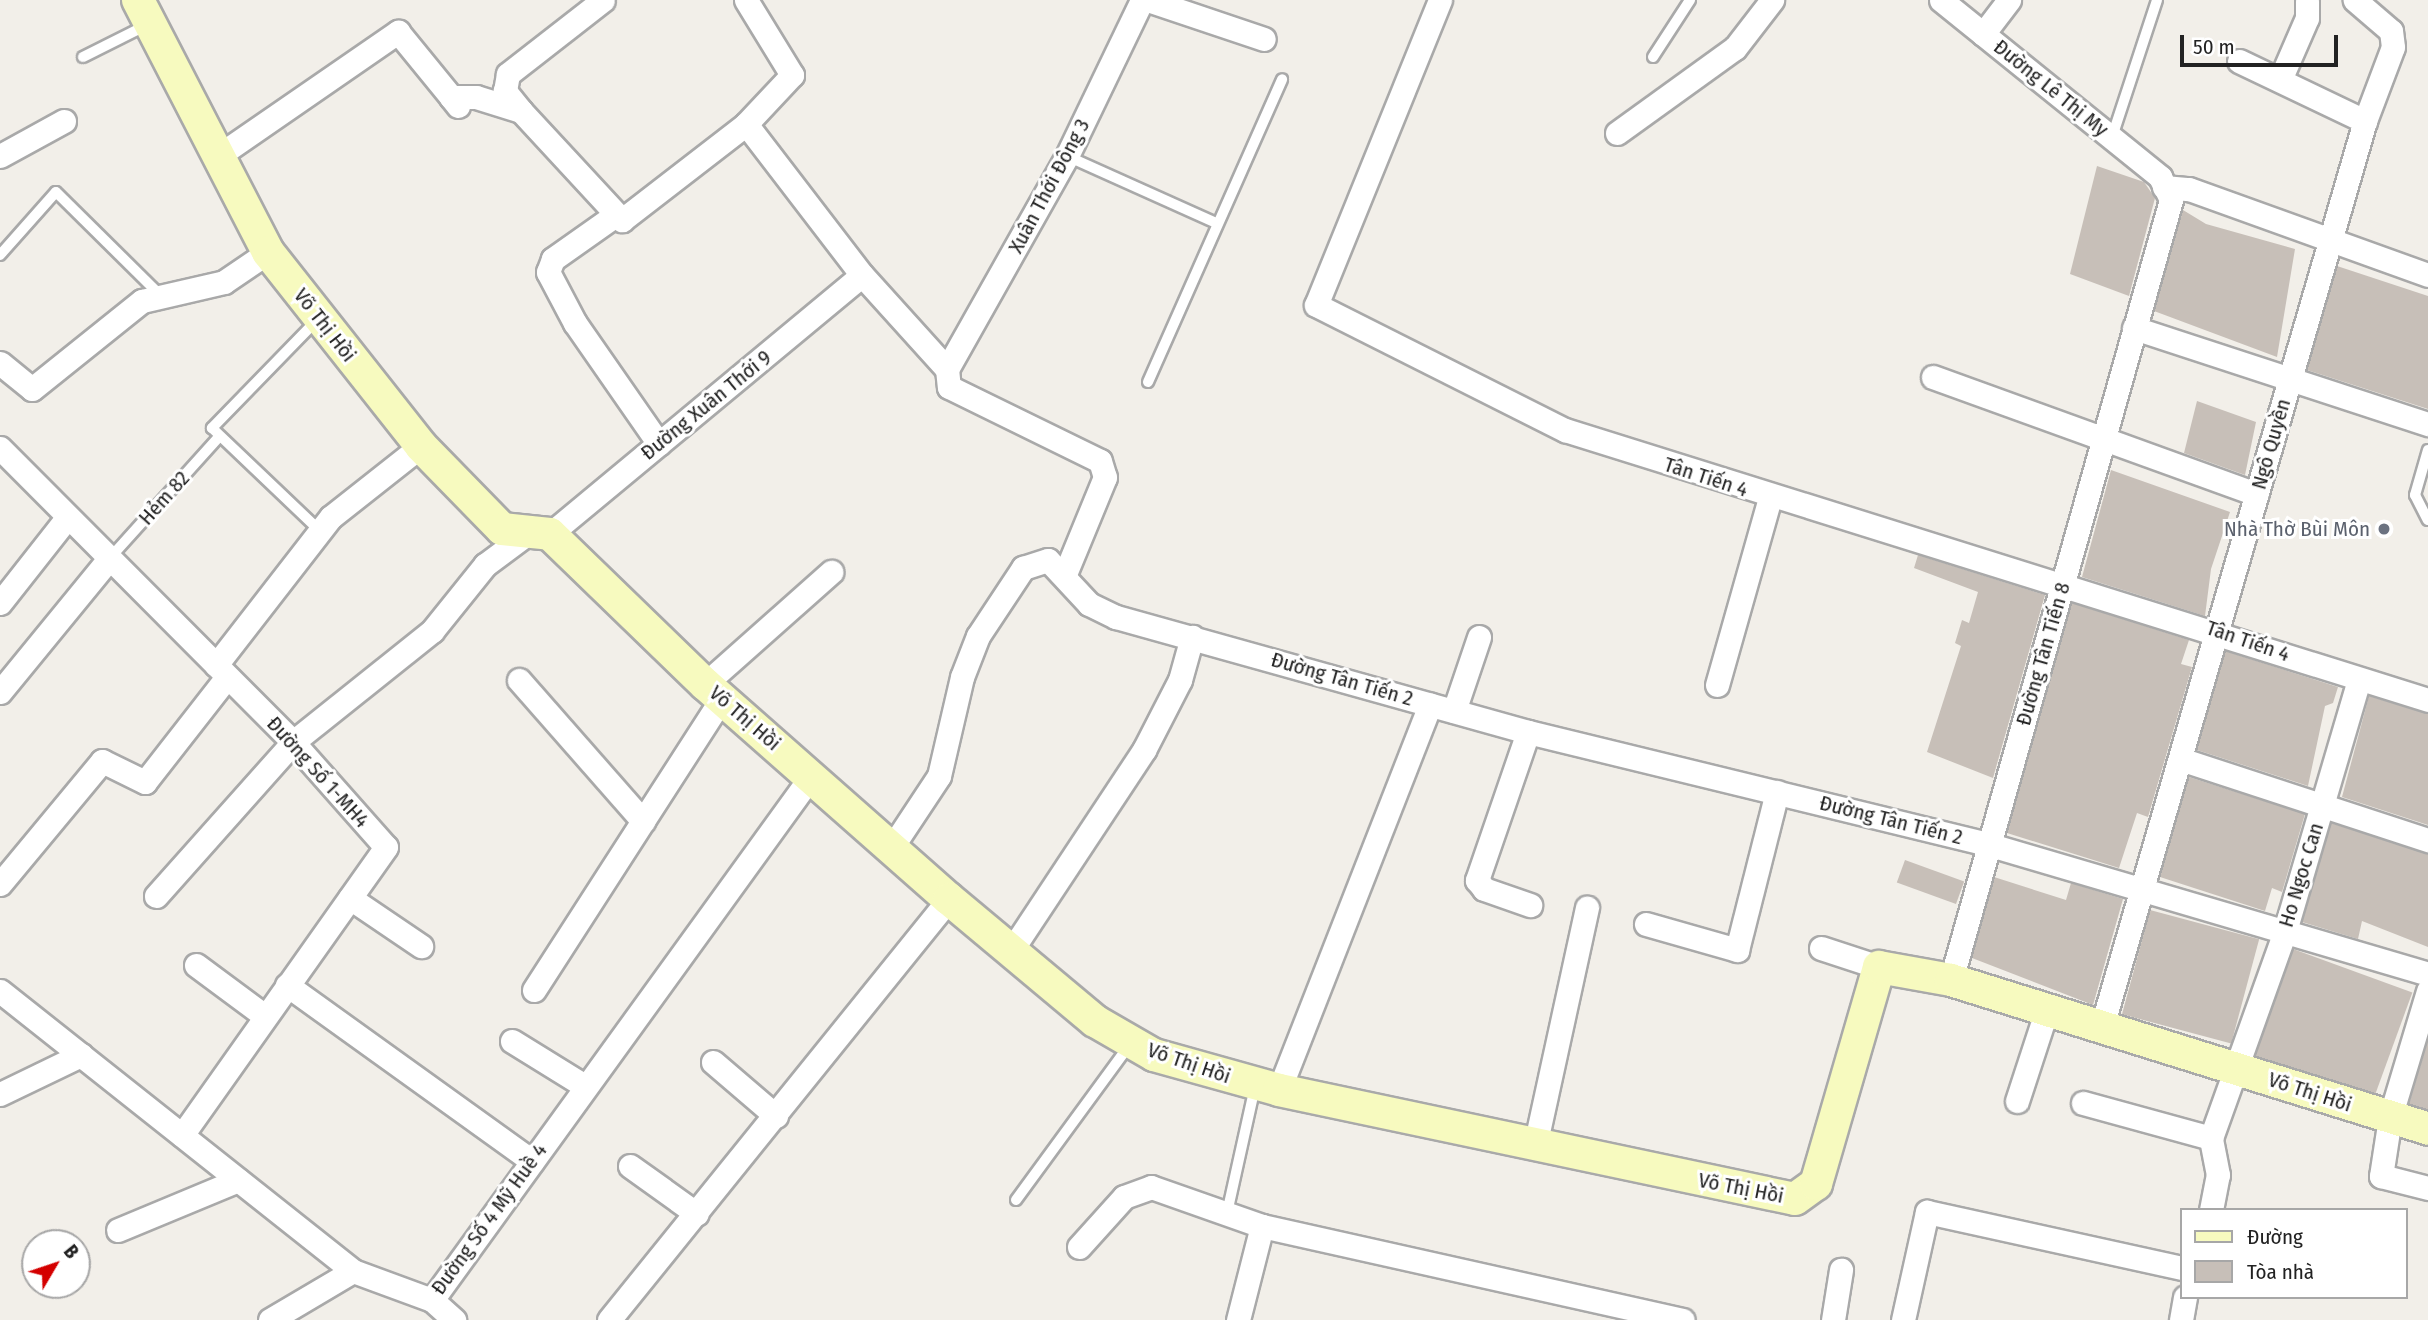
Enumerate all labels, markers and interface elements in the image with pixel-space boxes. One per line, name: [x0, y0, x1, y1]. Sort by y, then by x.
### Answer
scale bar: [2183, 21, 2340, 65]
street label: Đường Lê Thị My: [1989, 34, 2113, 142]
text: 50 m: [2193, 34, 2235, 60]
street label: Xuân Thới Đông 3: [1003, 114, 1095, 258]
street label: Võ Thị Hồi: [289, 283, 361, 367]
street label: Đường Xuân Thới 9: [636, 345, 776, 465]
street label: Ngô Quyền: [2246, 396, 2296, 492]
street label: Tân Tiến 4: [1661, 452, 1751, 502]
street label: Hẻm 82: [133, 466, 195, 530]
place label: Nhà Thờ Bùi Môn: [2224, 516, 2370, 542]
marker: Nhà Thờ Bùi Môn: [2376, 521, 2392, 537]
street label: Đường Tân Tiến 8: [2011, 580, 2075, 728]
street label: Tân Tiến 4: [2203, 615, 2293, 667]
street label: Đường Tân Tiến 2: [1268, 647, 1416, 711]
street label: Võ Thị Hồi: [704, 680, 786, 756]
street label: Đường Số 1-MH4: [261, 711, 375, 833]
street label: Đường Tân Tiến 2: [1817, 790, 1965, 850]
street label: Ho Ngoc Can: [2273, 820, 2329, 930]
street label: Võ Thị Hồi: [1144, 1037, 1234, 1089]
street label: Võ Thị Hồi: [2265, 1067, 2355, 1117]
street label: Đường Số 4 Mỹ Huề 4: [426, 1138, 552, 1300]
street label: Võ Thị Hồi: [1696, 1167, 1786, 1209]
legend: [2180, 1208, 2407, 1299]
text: Đường: [2247, 1224, 2303, 1250]
north arrow: [21, 1229, 91, 1299]
text: B: [59, 1240, 83, 1263]
text: Tòa nhà: [2247, 1259, 2314, 1285]

